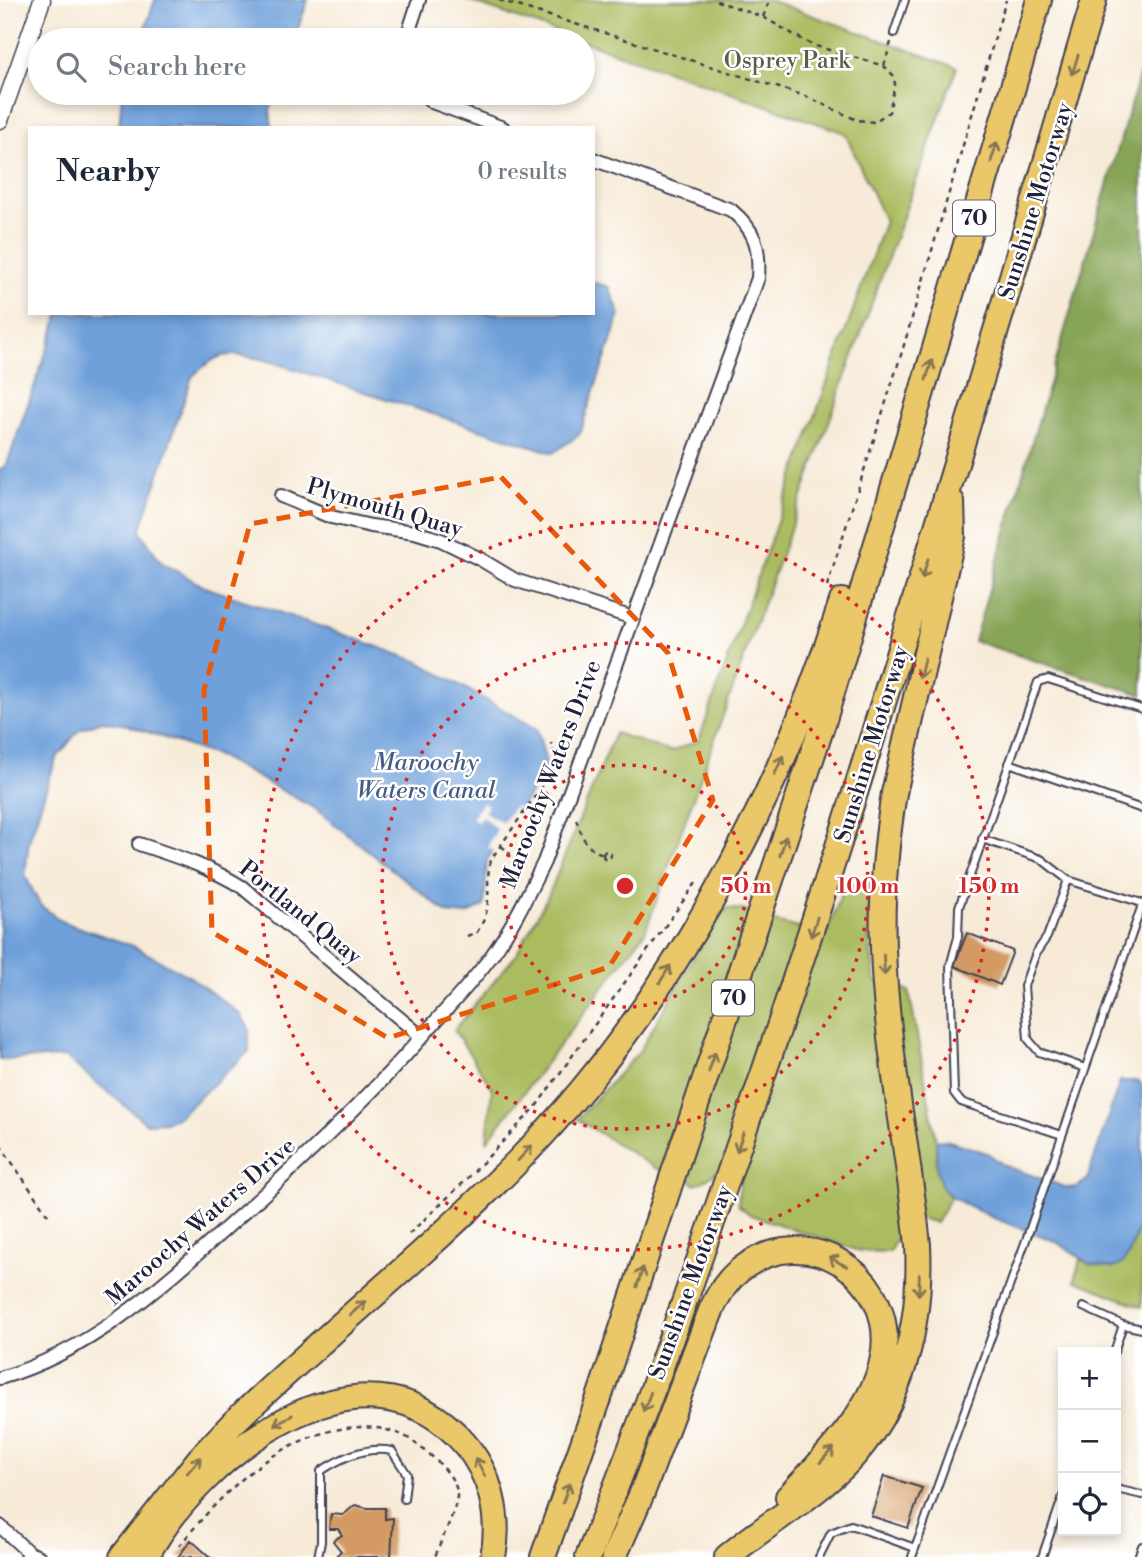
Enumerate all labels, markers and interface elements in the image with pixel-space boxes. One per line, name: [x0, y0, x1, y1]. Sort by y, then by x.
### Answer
search box: [28, 28, 595, 105]
park label: Osprey Park: [724, 47, 851, 75]
icon: search: [52, 48, 90, 86]
text: Search here: [108, 51, 247, 83]
one-way arrow: [1067, 54, 1080, 76]
street label: Sunshine Motorway: [993, 99, 1080, 303]
one-way arrow: [989, 141, 1002, 163]
text: Nearby: [56, 153, 160, 191]
text: 0 results: [477, 158, 567, 186]
road number: 70: [953, 200, 995, 235]
one-way arrow: [924, 359, 937, 381]
street label: Plymouth Quay: [304, 472, 467, 544]
one-way arrow: [917, 558, 930, 580]
street label: Sunshine Motorway: [829, 642, 916, 846]
street label: Maroochy Waters Drive: [494, 656, 607, 892]
one-way arrow: [915, 656, 929, 679]
water label: Maroochy Waters Canal: [356, 748, 496, 806]
one-way arrow: [773, 755, 786, 776]
one-way arrow: [778, 835, 790, 857]
street label: Portland Quay: [233, 855, 368, 971]
centre of rings: [613, 874, 637, 898]
text: 50 m: [721, 874, 771, 900]
text: 100 m: [837, 874, 899, 900]
text: 150 m: [959, 874, 1019, 900]
one-way arrow: [807, 916, 820, 938]
one-way arrow: [877, 953, 890, 976]
one-way arrow: [659, 965, 673, 985]
road number: 70: [712, 981, 754, 1016]
one-way arrow: [706, 1051, 719, 1073]
one-way arrow: [733, 1131, 745, 1153]
street label: Maroochy Waters Drive: [100, 1132, 301, 1312]
one-way arrow: [517, 1145, 534, 1162]
street label: Sunshine Motorway: [643, 1181, 739, 1383]
one-way arrow: [829, 1255, 849, 1269]
one-way arrow: [634, 1267, 647, 1289]
one-way arrow: [912, 1273, 925, 1296]
one-way arrow: [349, 1300, 367, 1316]
map controls: [1058, 1347, 1121, 1536]
button: +: [1058, 1347, 1121, 1410]
one-way arrow: [639, 1391, 652, 1413]
button: −: [1058, 1410, 1121, 1473]
one-way arrow: [274, 1413, 294, 1427]
one-way arrow: [819, 1446, 835, 1464]
one-way arrow: [186, 1456, 202, 1474]
one-way arrow: [473, 1458, 487, 1478]
button: locate: [1058, 1473, 1121, 1536]
one-way arrow: [561, 1482, 573, 1504]

